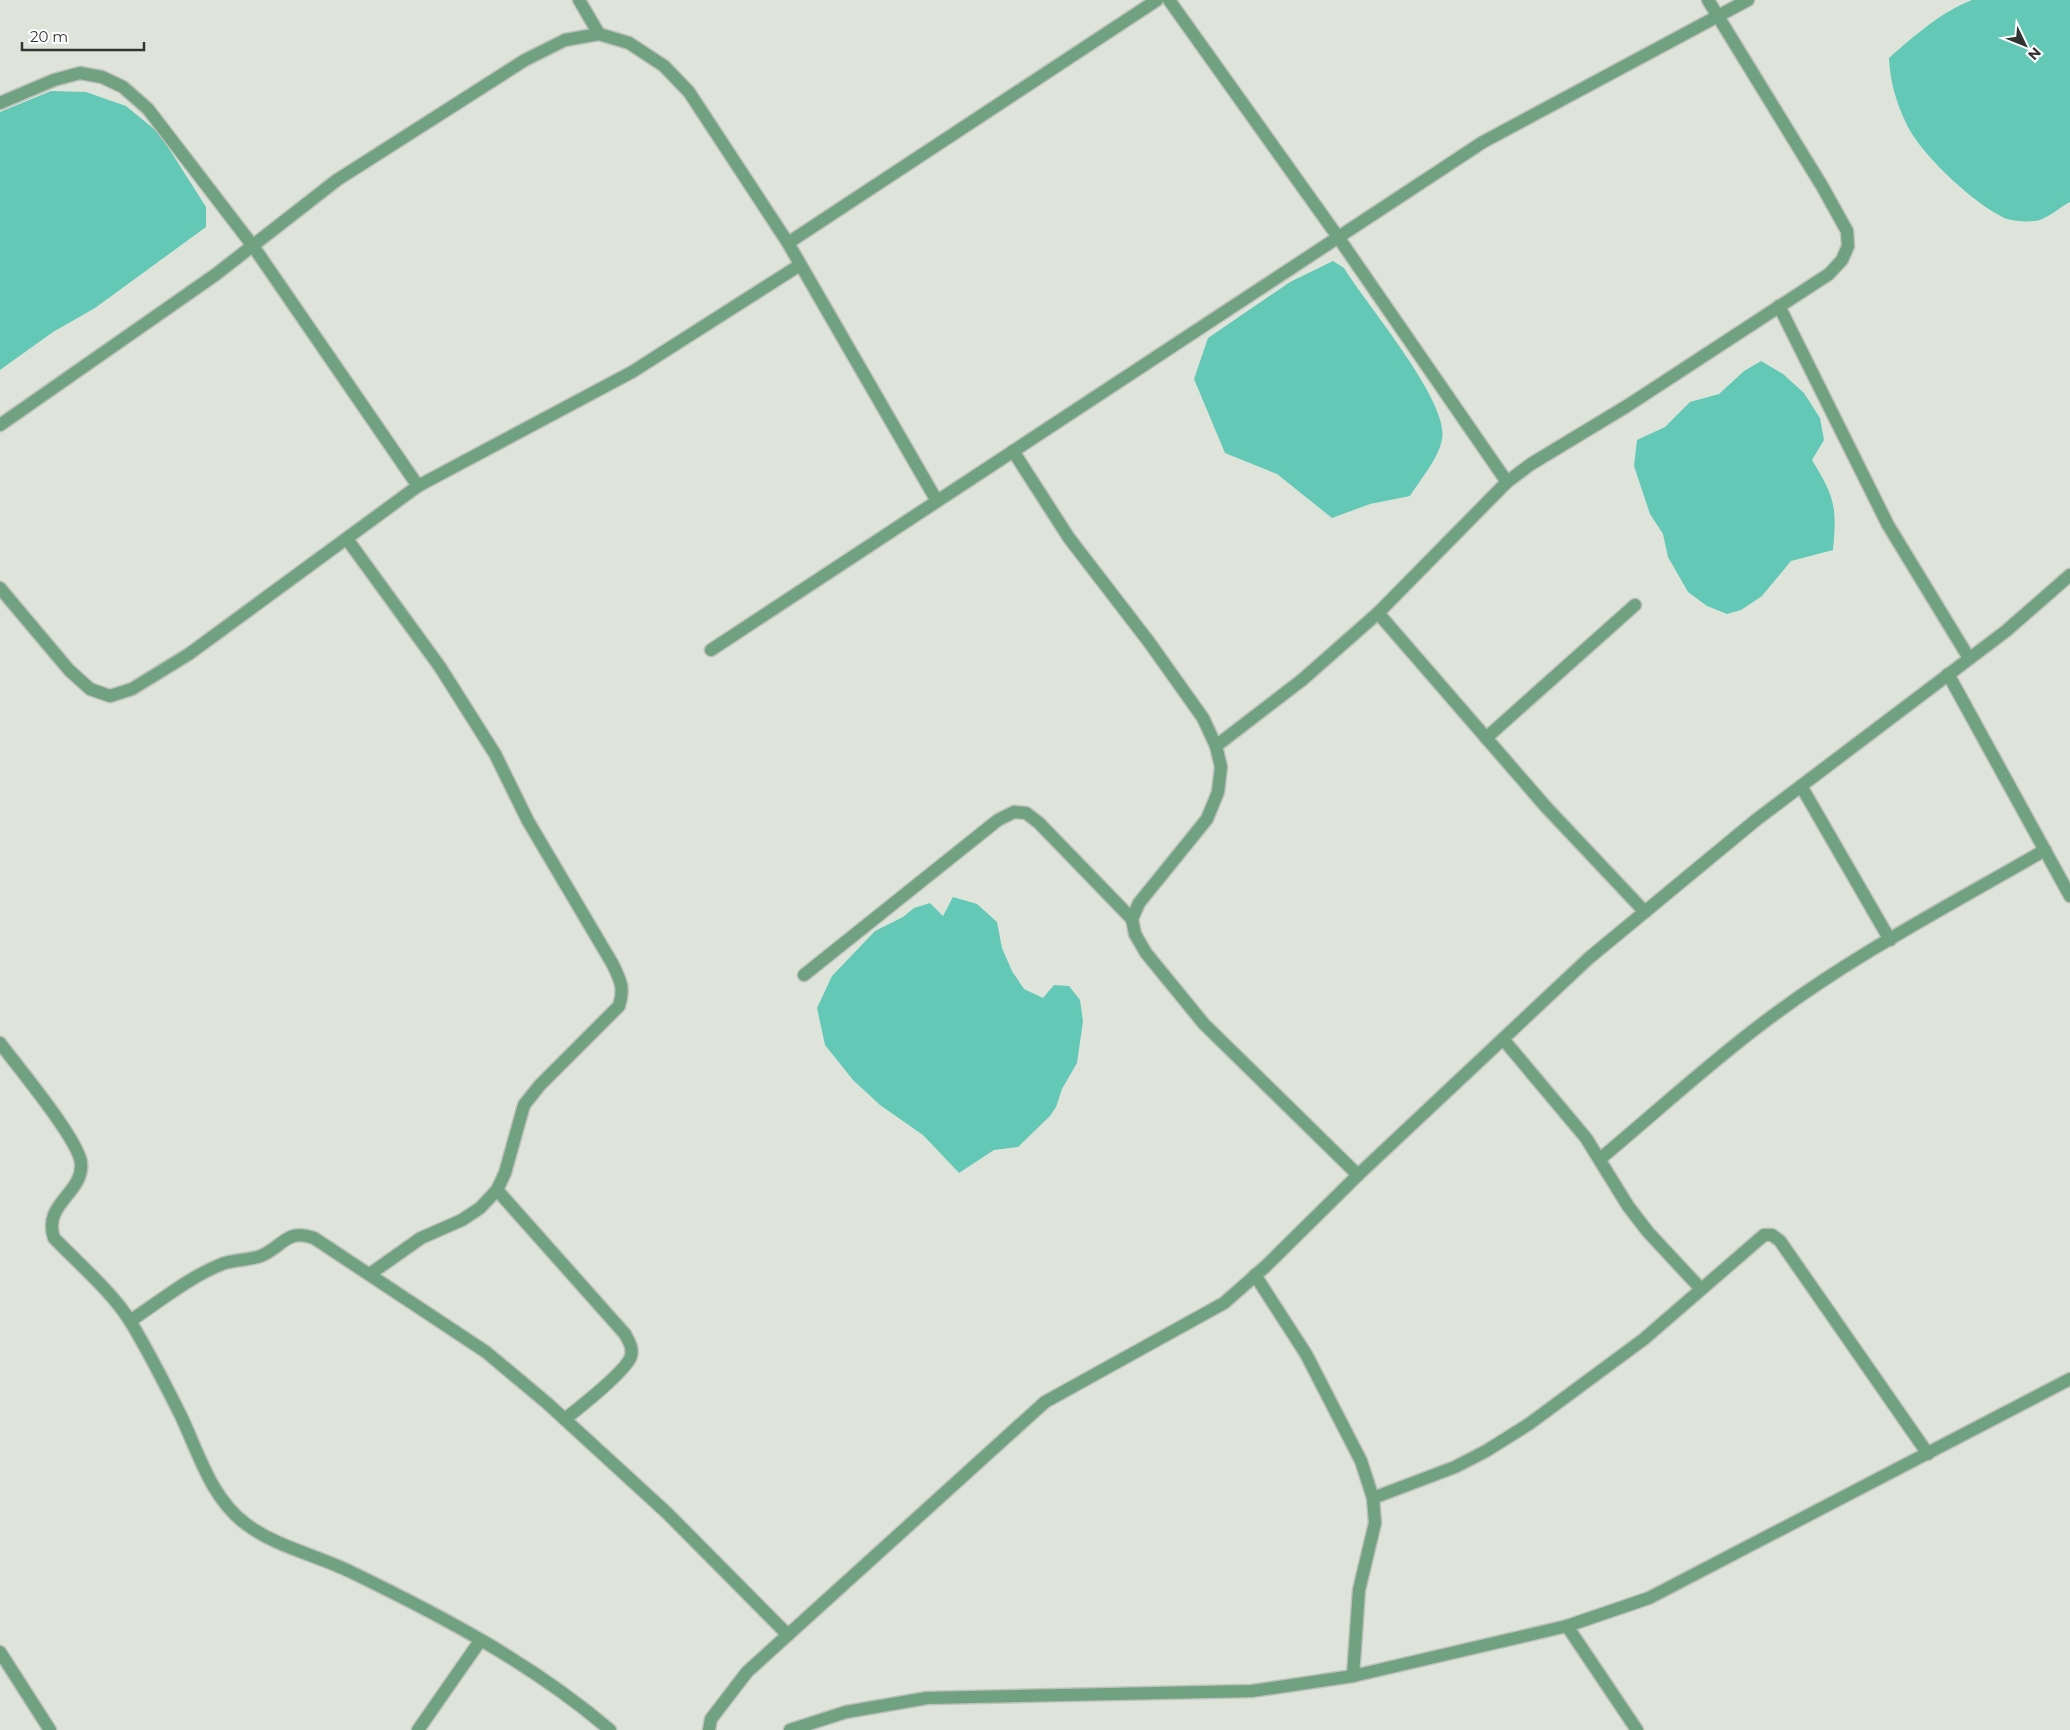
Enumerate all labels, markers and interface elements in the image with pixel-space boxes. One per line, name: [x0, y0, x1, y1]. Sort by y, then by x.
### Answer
scale bar: [22, 20, 145, 52]
north arrow: [2000, 20, 2050, 70]
text: 20 m: [30, 27, 68, 46]
text: N: [2024, 44, 2045, 64]

